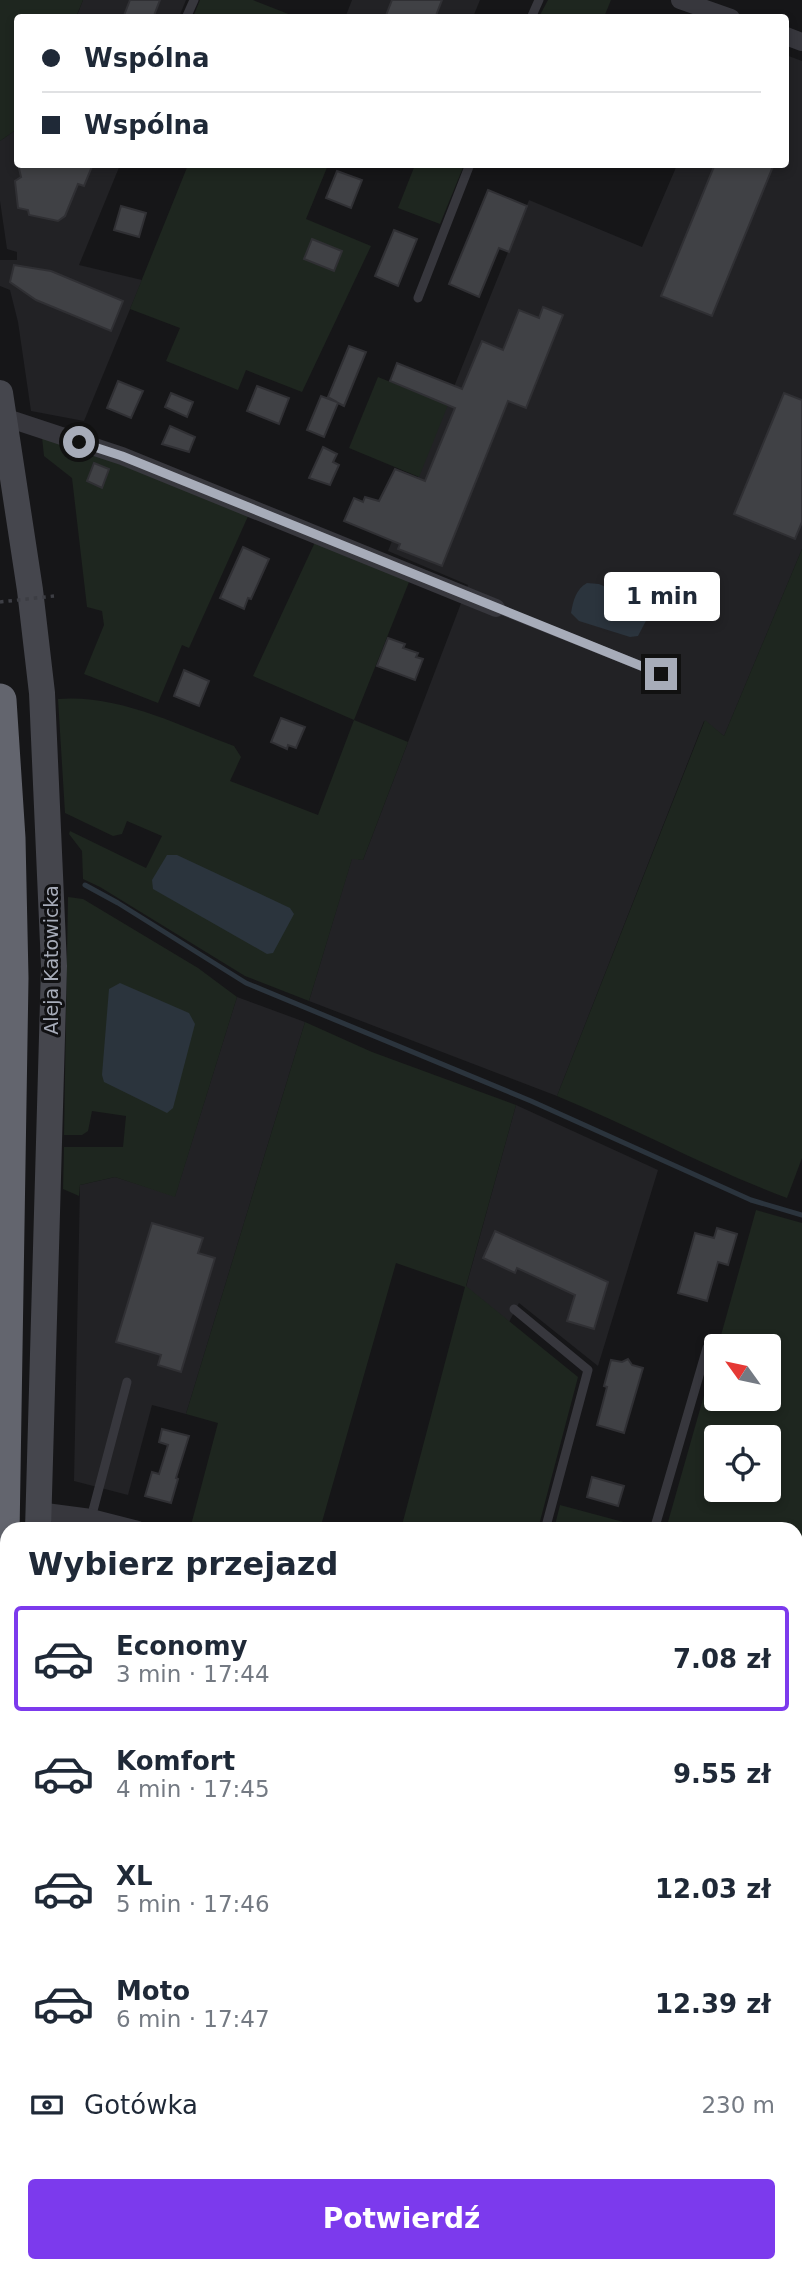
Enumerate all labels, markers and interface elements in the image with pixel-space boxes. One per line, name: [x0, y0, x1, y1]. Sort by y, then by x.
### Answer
text: Wspólna: [84, 43, 210, 73]
text: Wspólna: [84, 110, 210, 140]
route start: [63, 426, 95, 458]
callout: 1 min: [603, 572, 719, 622]
text: 1 min: [626, 583, 698, 609]
route end: [645, 658, 677, 690]
street label: Aleja Katowicka: [40, 885, 62, 1035]
north arrow: [704, 1334, 780, 1410]
map controls: [704, 1334, 781, 1502]
button: locate: [704, 1425, 781, 1502]
text: Wybierz przejazd: [28, 1545, 338, 1583]
icon: car: [32, 1627, 95, 1690]
text: Economy: [116, 1631, 247, 1661]
text: 7.08 zł: [673, 1644, 771, 1674]
text: 3 min · 17:44: [116, 1661, 270, 1687]
icon: car: [32, 1742, 95, 1805]
text: Komfort: [116, 1746, 235, 1776]
text: 9.55 zł: [673, 1759, 771, 1789]
text: 4 min · 17:45: [116, 1776, 270, 1802]
icon: car: [32, 1857, 95, 1920]
text: XL: [116, 1861, 153, 1891]
text: 12.03 zł: [655, 1874, 771, 1904]
text: 5 min · 17:46: [116, 1891, 270, 1917]
icon: car: [32, 1972, 95, 2035]
text: Moto: [116, 1976, 190, 2006]
text: 12.39 zł: [655, 1989, 771, 2019]
text: 6 min · 17:47: [116, 2006, 270, 2032]
icon: cash: [28, 2086, 66, 2124]
text: Gotówka: [84, 2090, 198, 2120]
text: 230 m: [701, 2092, 775, 2118]
button: Potwierdź: [28, 2179, 775, 2259]

